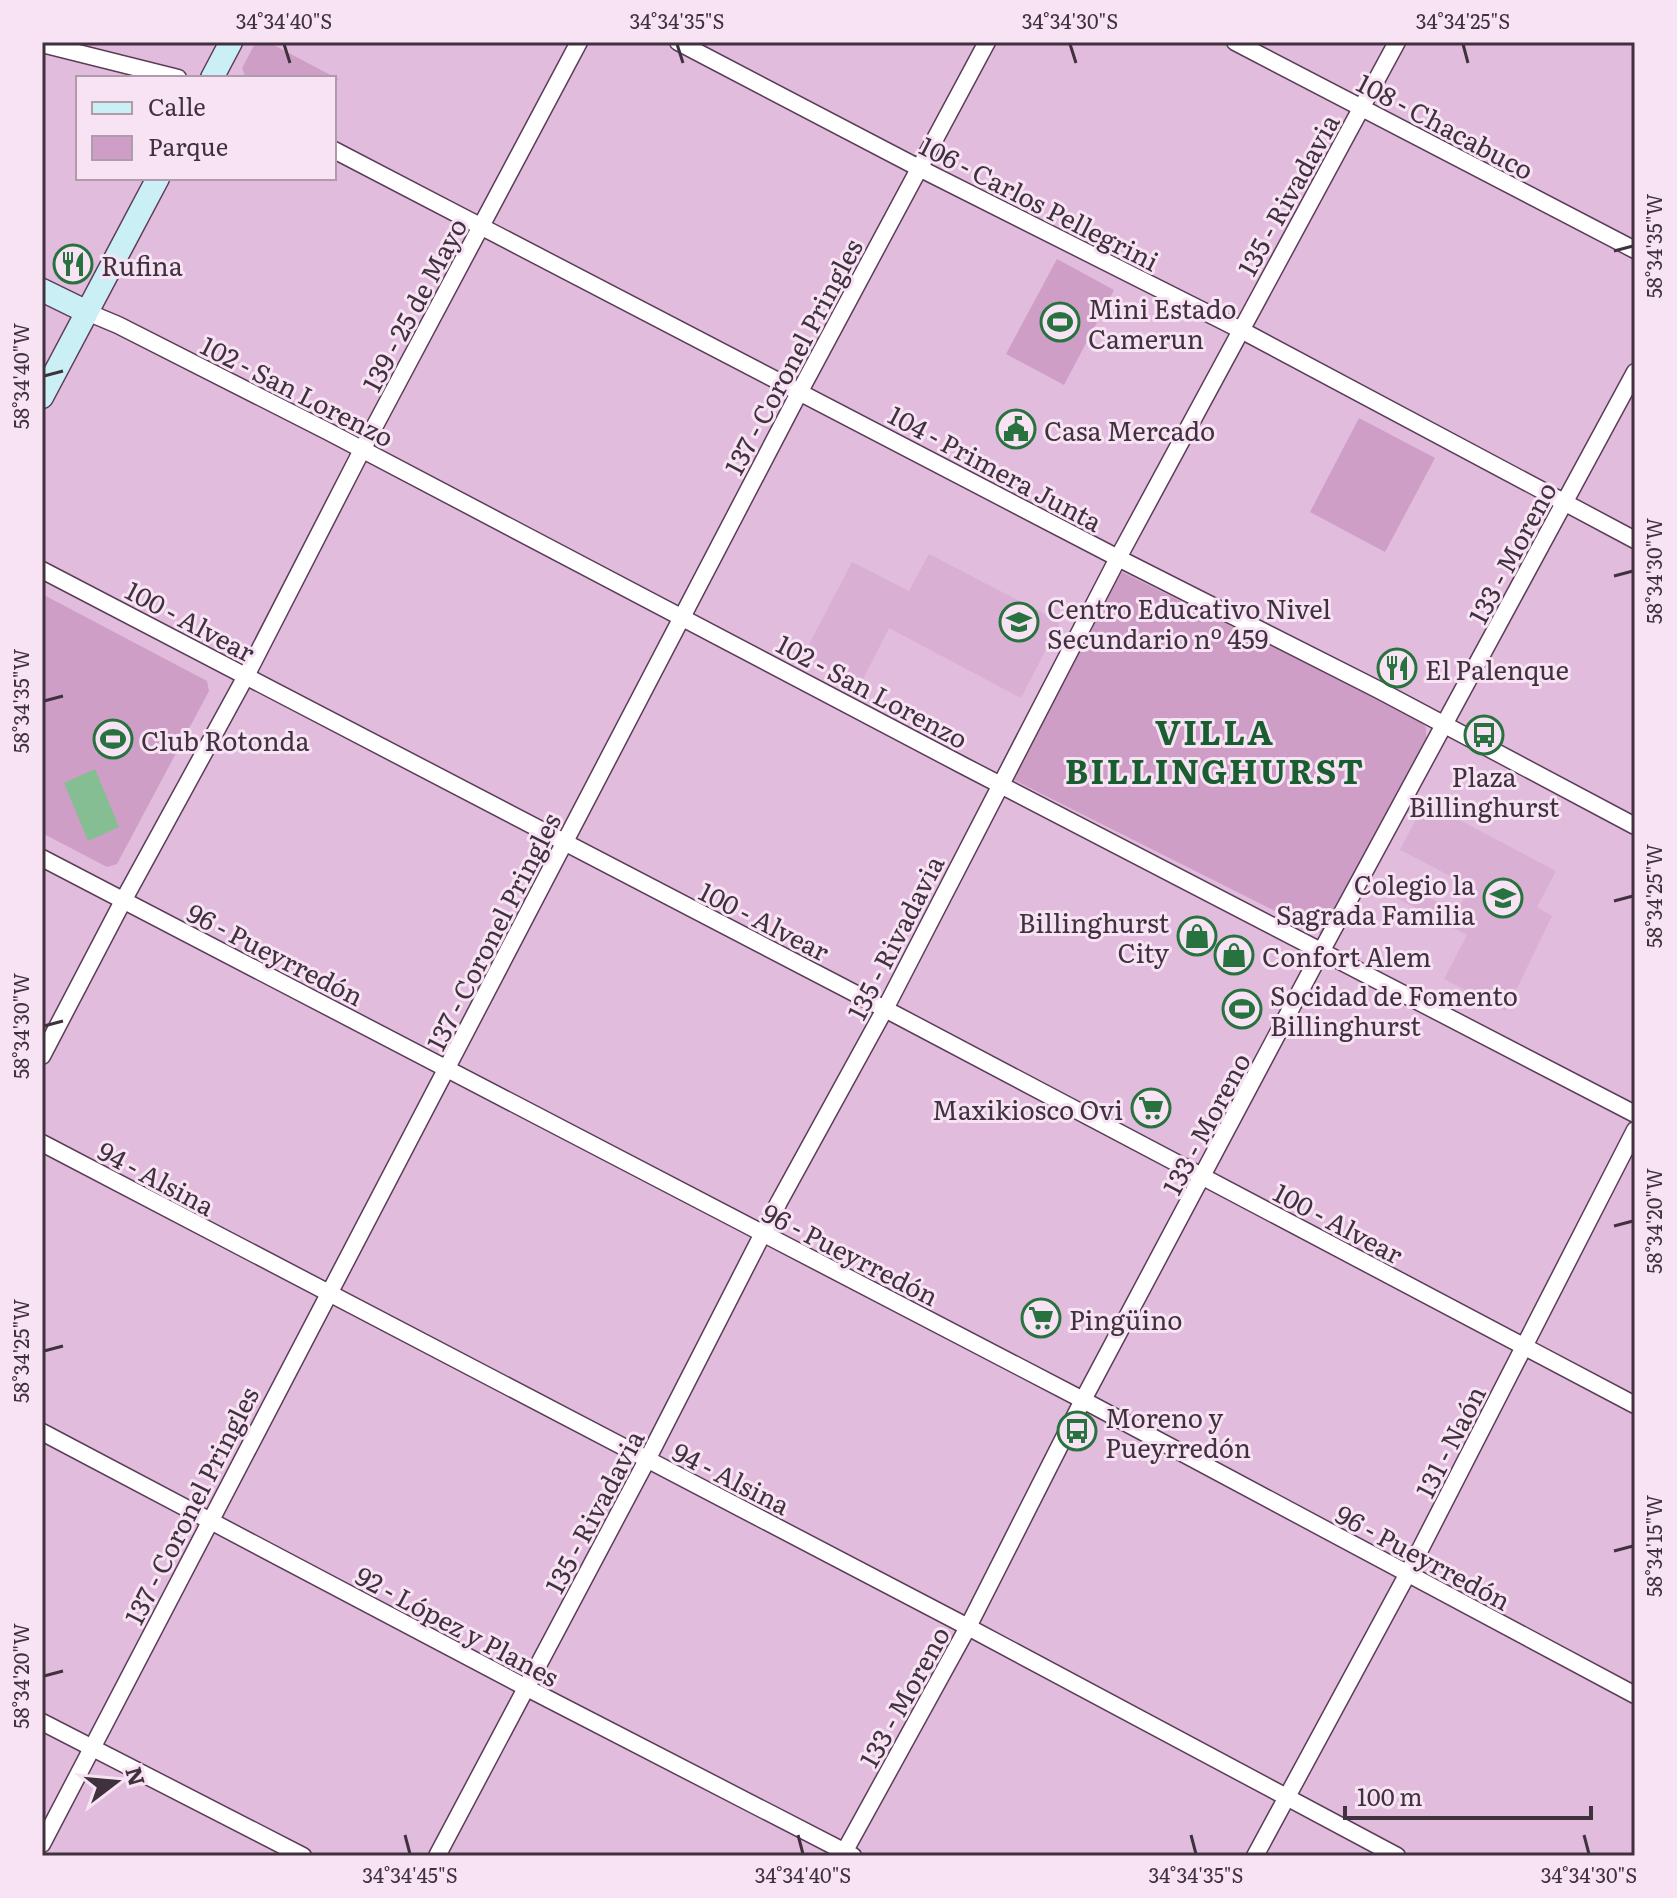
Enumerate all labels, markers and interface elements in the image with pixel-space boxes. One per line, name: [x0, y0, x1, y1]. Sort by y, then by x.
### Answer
text: 34°34'40"S: [236, 5, 332, 35]
text: 34°34'35"S: [630, 5, 724, 35]
text: 34°34'30"S: [1022, 5, 1118, 35]
text: 34°34'25"S: [1416, 5, 1510, 35]
street label: 108 - Chacabuco: [1351, 62, 1541, 188]
legend: [76, 76, 336, 180]
text: Calle: [148, 88, 206, 123]
street label: 135 - Rivadavia: [1226, 106, 1348, 282]
street label: 106 - Carlos Pellegrini: [914, 125, 1167, 279]
text: Parque: [148, 128, 228, 163]
text: 58°34'35"W: [1638, 194, 1668, 298]
street label: 139 - 25 de Mayo: [351, 210, 475, 398]
street label: 137 - Coronel Pringles: [713, 231, 871, 481]
restaurant icon: Rufina: [52, 243, 94, 285]
place label: Rufina: [101, 245, 183, 284]
place label: Mini Estado Camerun: [1088, 288, 1237, 357]
sports icon: Mini Estado Camerun: [1039, 301, 1081, 343]
text: 58°34'40"W: [5, 323, 35, 429]
street label: 102 - San Lorenzo: [195, 325, 401, 455]
street label: 104 - Primera Junta: [882, 394, 1110, 540]
public building icon: Casa Mercado: [995, 408, 1037, 450]
place label: Casa Mercado: [1044, 410, 1215, 449]
street label: 133 - Moreno: [1457, 474, 1565, 630]
text: 58°34'30"W: [1638, 518, 1668, 624]
street label: 100 - Alvear: [119, 570, 263, 671]
place label: Centro Educativo Nivel Secundario nº 459: [1047, 588, 1331, 657]
school or university icon: Centro Educativo Nivel Secundario nº 459: [998, 601, 1040, 643]
street label: 102 - San Lorenzo: [770, 623, 976, 757]
restaurant icon: El Palenque: [1376, 647, 1418, 689]
text: 58°34'35"W: [5, 649, 35, 753]
place label: El Palenque: [1425, 649, 1569, 688]
district label: VILLA BILLINGHURST: [1065, 705, 1365, 794]
bus stop icon: Plaza Billinghurst: [1463, 714, 1505, 756]
sports icon: Club Rotonda: [92, 718, 134, 760]
place label: Club Rotonda: [141, 720, 309, 759]
place label: Plaza Billinghurst: [1409, 756, 1560, 825]
street label: 137 - Coronel Pringles: [415, 805, 569, 1057]
text: 58°34'25"W: [1638, 844, 1668, 948]
street label: 135 - Rivadavia: [836, 848, 952, 1026]
place label: Colegio la Sagrada Familia: [1276, 864, 1475, 933]
street label: 100 - Alvear: [693, 871, 838, 970]
school or university icon: Colegio la Sagrada Familia: [1482, 877, 1524, 919]
street label: 96 - Pueyrredón: [181, 892, 371, 1014]
place label: Billinghurst City: [1018, 902, 1169, 971]
shop icon: Billinghurst City: [1176, 915, 1218, 957]
shop icon: Confort Alem: [1213, 934, 1255, 976]
place label: Confort Alem: [1262, 936, 1431, 975]
text: 58°34'30"W: [5, 973, 35, 1079]
place label: Socidad de Fomento Billinghurst: [1270, 975, 1518, 1044]
sports icon: Socidad de Fomento Billinghurst: [1221, 988, 1263, 1030]
street label: 133 - Moreno: [1151, 1045, 1259, 1201]
supermarket icon: Maxikiosco Ovi: [1130, 1087, 1172, 1129]
place label: Maxikiosco Ovi: [932, 1089, 1123, 1128]
street label: 94 - Alsina: [92, 1130, 222, 1224]
text: 58°34'20"W: [1638, 1168, 1668, 1274]
street label: 100 - Alvear: [1267, 1172, 1411, 1273]
street label: 96 - Pueyrredón: [756, 1192, 946, 1314]
supermarket icon: Pingüino: [1020, 1297, 1062, 1339]
text: 58°34'25"W: [5, 1299, 35, 1403]
place label: Pingüino: [1069, 1299, 1182, 1338]
street label: 131 - Naón: [1404, 1378, 1494, 1504]
street label: 137 - Coronel Pringles: [113, 1379, 267, 1631]
place label: Moreno y Pueyrredón: [1105, 1397, 1251, 1466]
bus stop icon: Moreno y Pueyrredón: [1056, 1410, 1098, 1452]
street label: 135 - Rivadavia: [534, 1422, 652, 1600]
street label: 94 - Alsina: [667, 1431, 797, 1523]
street label: 96 - Pueyrredón: [1330, 1493, 1518, 1619]
text: 58°34'15"W: [1638, 1495, 1668, 1597]
street label: 92 - López y Planes: [350, 1555, 566, 1695]
street label: 133 - Moreno: [848, 1618, 958, 1774]
text: 58°34'20"W: [5, 1623, 35, 1729]
north arrow: [76, 1742, 156, 1822]
text: N: [118, 1763, 155, 1789]
scale bar: [1345, 1770, 1591, 1820]
text: 100 m: [1357, 1778, 1423, 1813]
text: 34°34'45"S: [362, 1859, 458, 1889]
text: 34°34'40"S: [755, 1859, 851, 1889]
text: 34°34'35"S: [1149, 1859, 1243, 1889]
text: 34°34'30"S: [1541, 1859, 1637, 1889]

